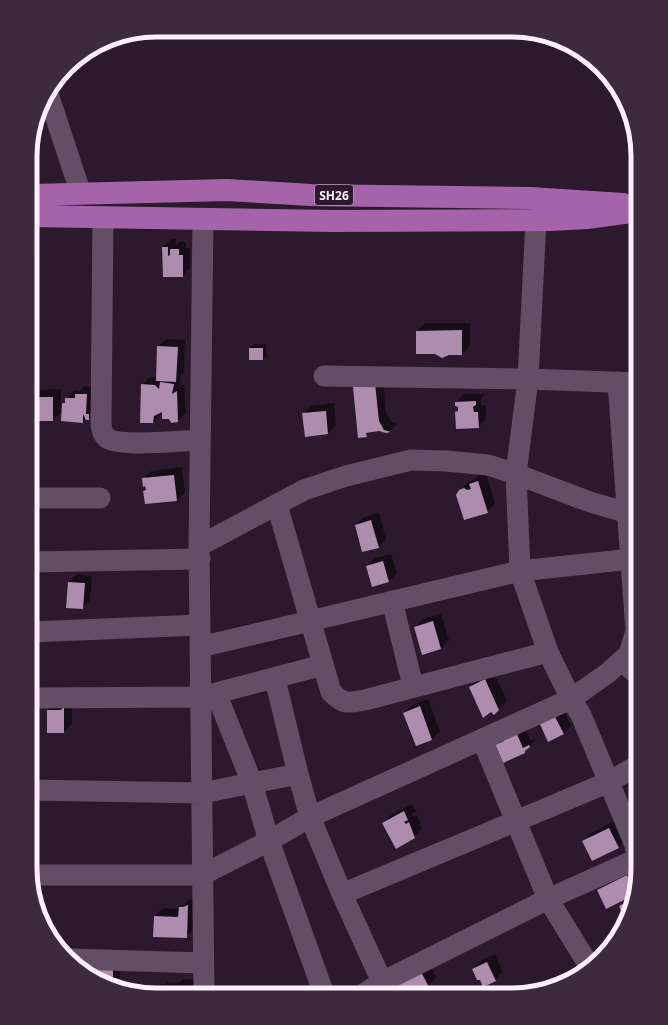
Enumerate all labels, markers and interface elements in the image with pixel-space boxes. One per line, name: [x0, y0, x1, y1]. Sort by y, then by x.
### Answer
road number: SH26: [315, 185, 353, 205]

